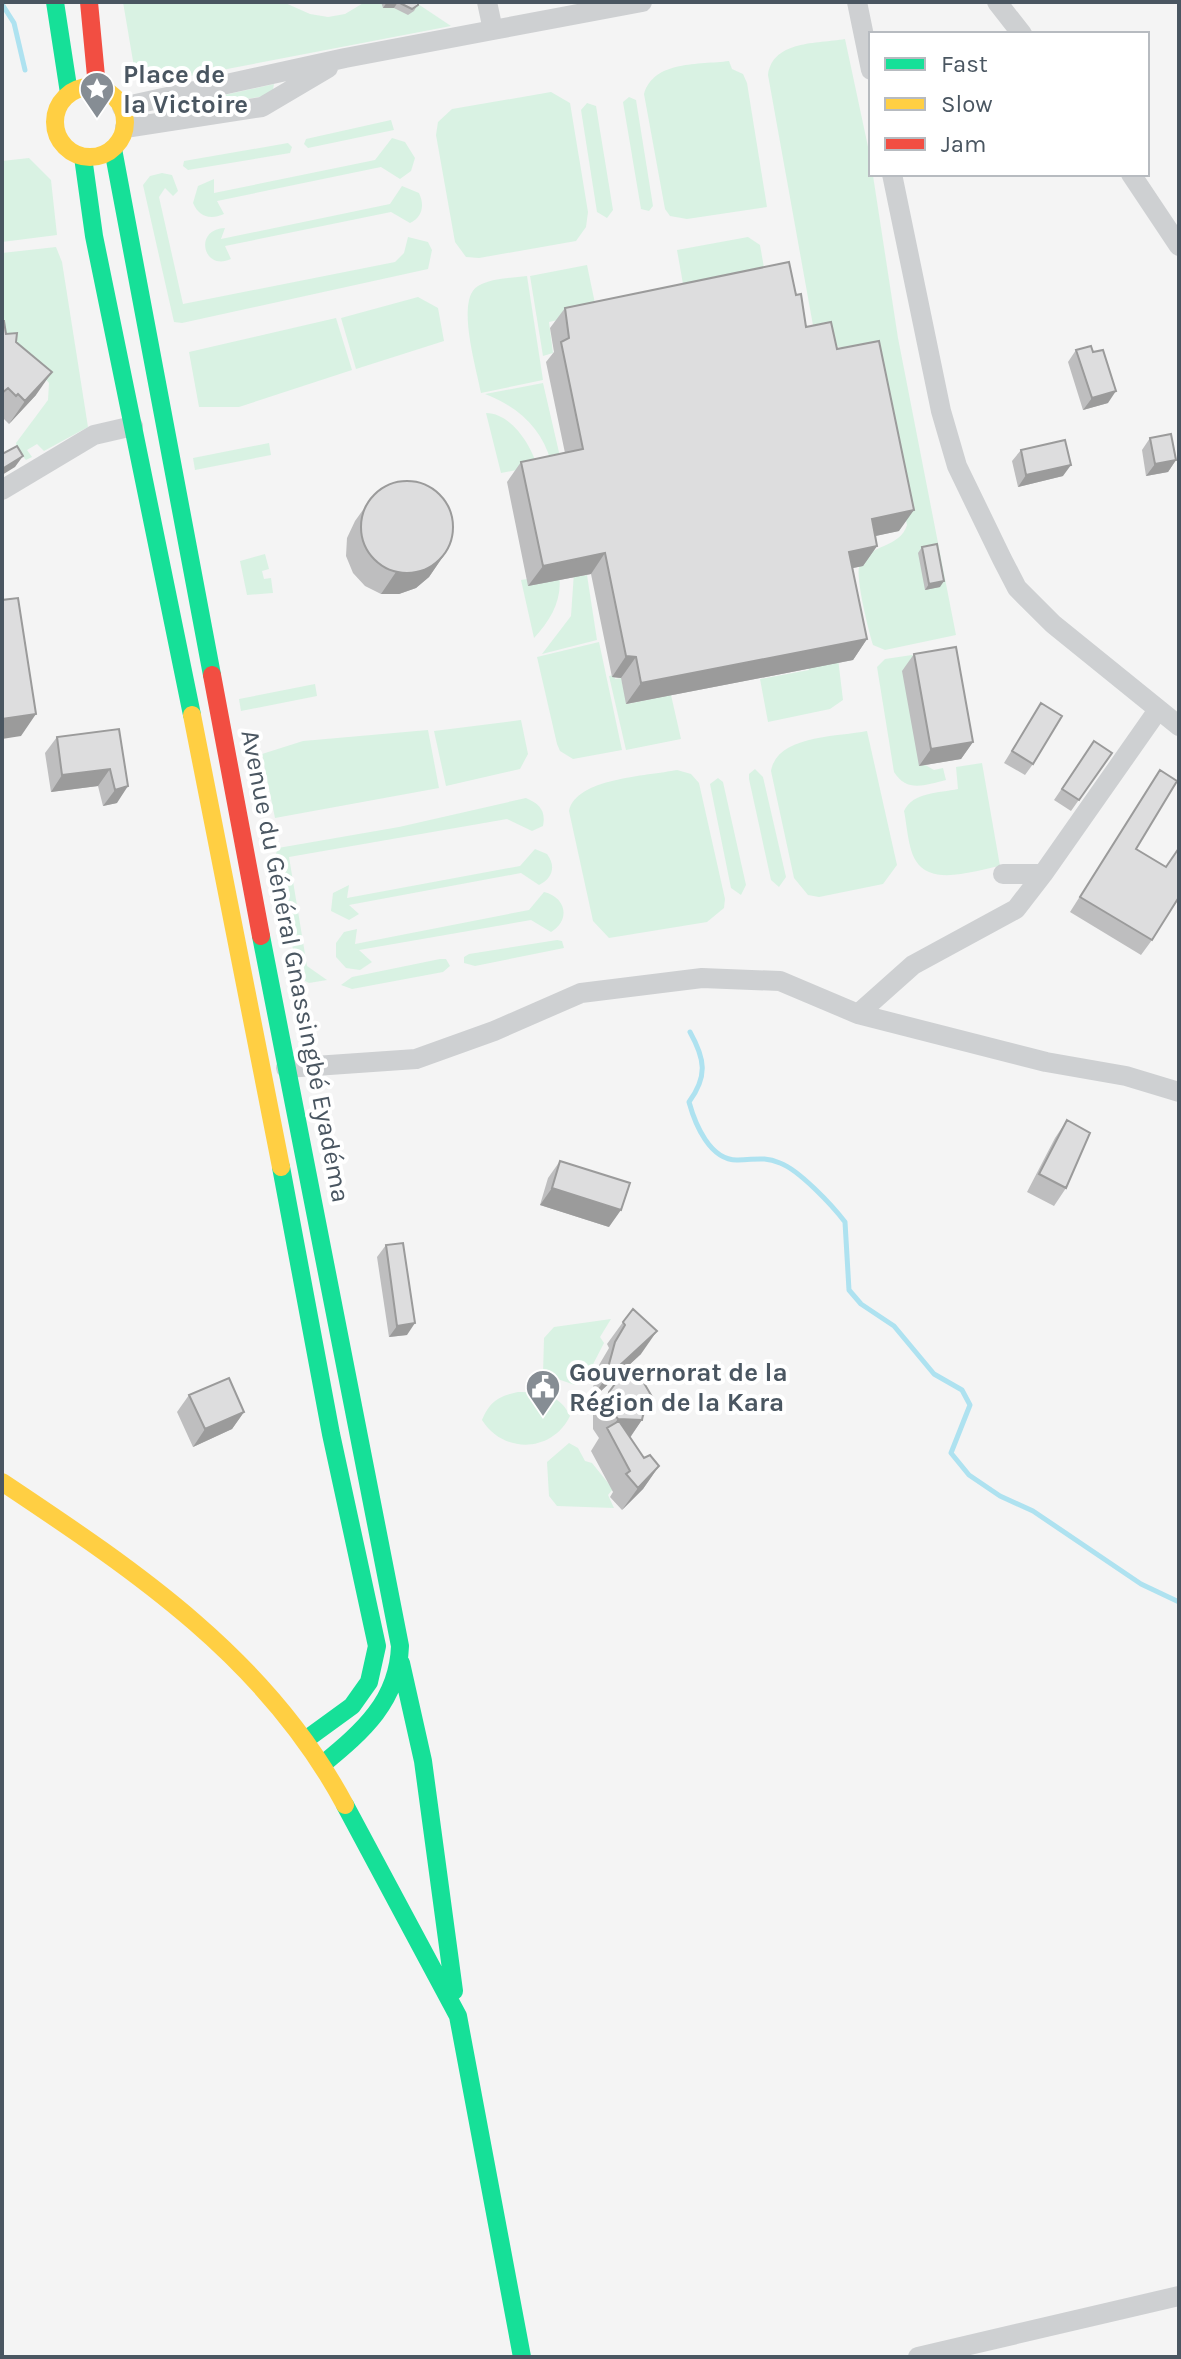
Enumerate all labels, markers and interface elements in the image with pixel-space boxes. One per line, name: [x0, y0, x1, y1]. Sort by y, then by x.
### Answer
legend: [869, 32, 1149, 176]
text: Fast: [941, 50, 988, 78]
place label: Place de la Victoire: [123, 59, 248, 120]
place icon: Place de la Victoire: [78, 70, 116, 120]
text: Slow: [941, 90, 993, 118]
text: Jam: [941, 130, 986, 158]
street label: Avenue du Général Gnassingbé Eyadéma: [234, 727, 357, 1205]
place label: Gouvernorat de la Région de la Kara: [569, 1357, 788, 1418]
public building icon: Gouvernorat de la Région de la Kara: [524, 1368, 562, 1418]

